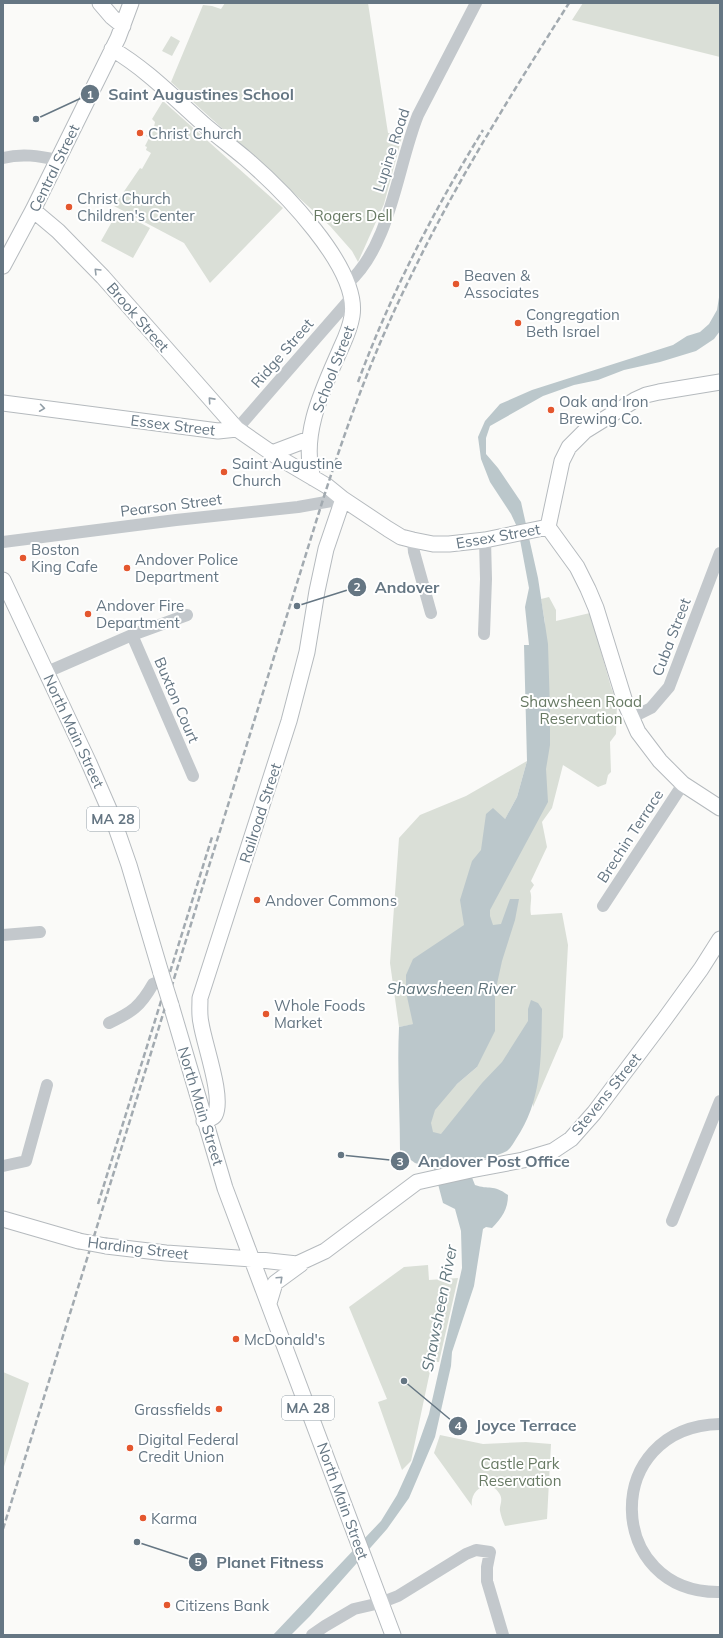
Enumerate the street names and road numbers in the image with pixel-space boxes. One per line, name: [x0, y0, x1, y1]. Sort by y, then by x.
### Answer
street label: Lupine Road: [369, 106, 413, 194]
street label: Central Street: [25, 121, 83, 215]
street label: Brook Street: [103, 278, 173, 356]
street label: Ridge Street: [247, 314, 317, 392]
street label: School Street: [308, 323, 358, 415]
street label: Essex Street: [130, 410, 216, 440]
street label: Pearson Street: [119, 489, 223, 521]
street label: Essex Street: [454, 519, 542, 553]
street label: Cuba Street: [647, 595, 695, 679]
street label: Buxton Court: [150, 654, 204, 746]
street label: North Main Street: [39, 671, 109, 791]
street label: Railroad Street: [235, 761, 285, 865]
street label: Brechin Terrace: [593, 786, 667, 886]
road number: MA 28: [87, 807, 139, 831]
street label: North Main Street: [174, 1044, 228, 1168]
street label: Stevens Street: [567, 1049, 645, 1139]
street label: Harding Street: [86, 1232, 190, 1264]
road number: MA 28: [282, 1396, 334, 1420]
street label: North Main Street: [313, 1440, 373, 1562]

